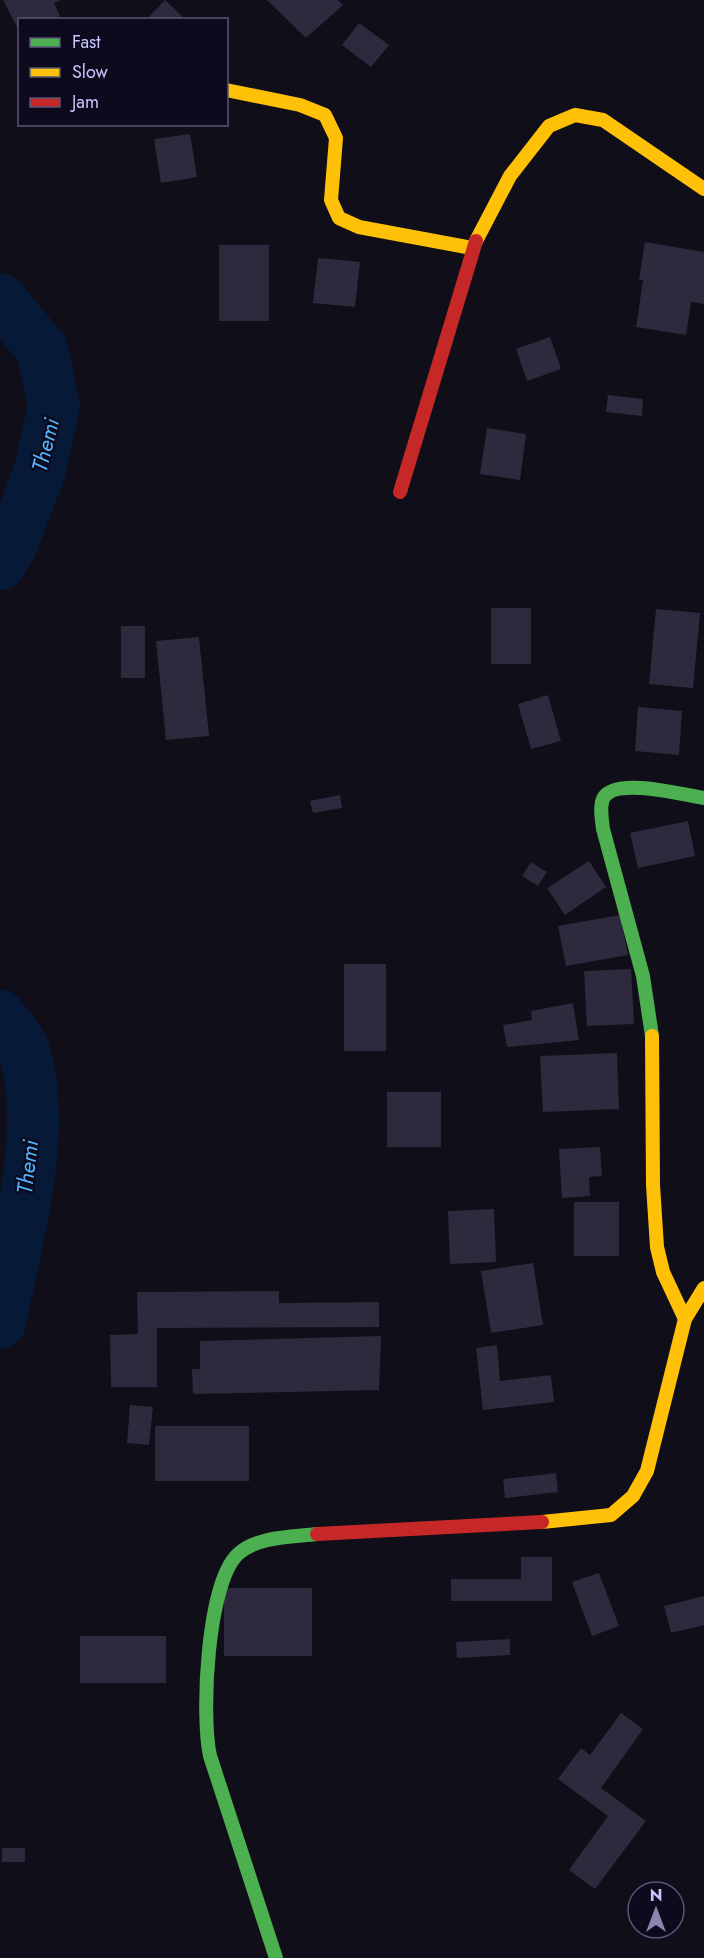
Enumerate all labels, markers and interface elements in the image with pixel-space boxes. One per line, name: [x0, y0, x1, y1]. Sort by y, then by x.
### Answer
legend: [18, 18, 228, 126]
text: Fast: [72, 29, 101, 55]
text: Slow: [72, 59, 109, 85]
text: Jam: [70, 89, 99, 115]
water label: Themi: [23, 414, 67, 475]
water label: Themi: [8, 1138, 46, 1196]
north arrow: [626, 1880, 686, 1940]
text: N: [650, 1884, 662, 1907]

